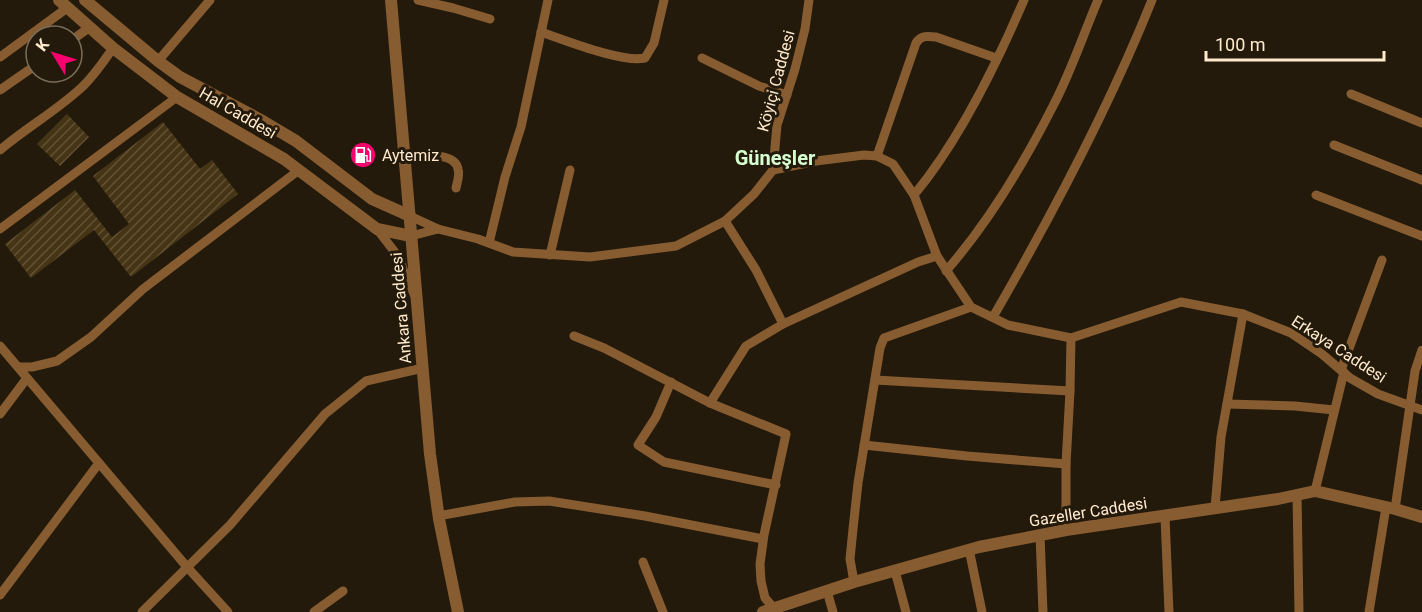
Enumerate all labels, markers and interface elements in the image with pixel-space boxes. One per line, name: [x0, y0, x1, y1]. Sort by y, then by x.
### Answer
north arrow: [24, 24, 84, 84]
scale bar: [1206, 24, 1384, 62]
street label: Köyiçi Caddesi: [753, 28, 799, 134]
text: 100 m: [1215, 34, 1266, 55]
text: K: [32, 35, 54, 55]
street label: Hal Caddesi: [196, 83, 280, 143]
fuel station icon: Aytemiz: [348, 140, 378, 170]
place label: Aytemiz: [382, 146, 439, 165]
district label: Güneşler: [735, 146, 816, 170]
street label: Ankara Caddesi: [387, 252, 415, 364]
street label: Erkaya Caddesi: [1288, 311, 1390, 387]
street label: Gazeller Caddesi: [1028, 493, 1148, 531]

